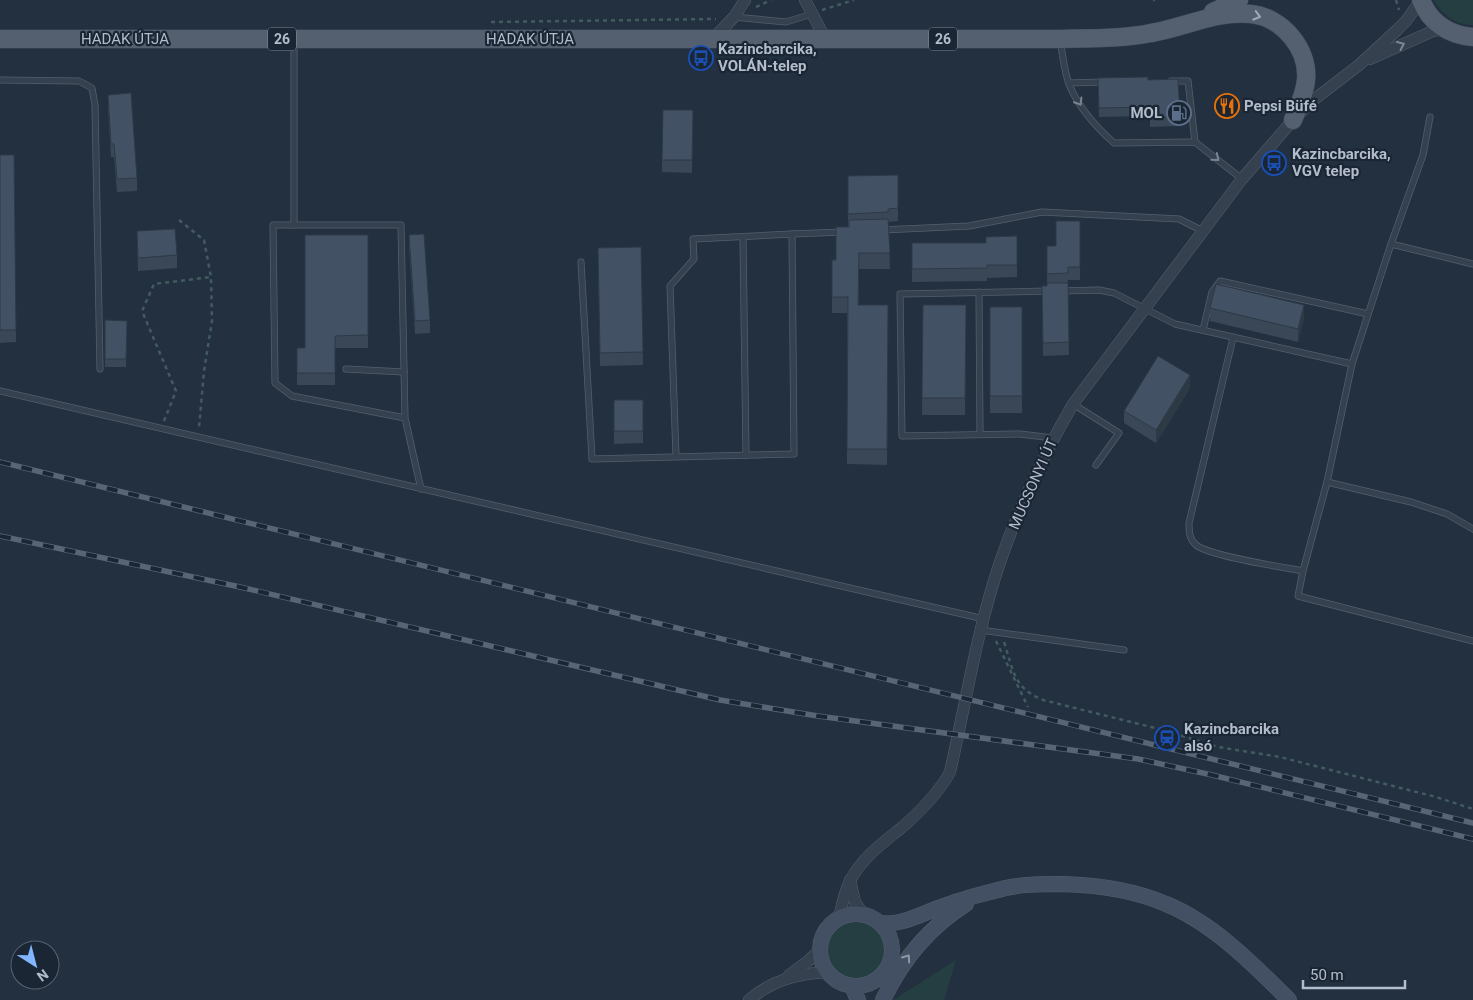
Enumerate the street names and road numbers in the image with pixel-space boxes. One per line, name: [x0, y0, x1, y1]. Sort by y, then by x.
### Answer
road number: 26: [268, 28, 296, 50]
road number: 26: [929, 28, 957, 50]
street label: HADAK ÚTJA: [81, 30, 169, 48]
street label: HADAK ÚTJA: [486, 30, 574, 48]
street label: MUCSONYI ÚT: [1005, 436, 1061, 532]

